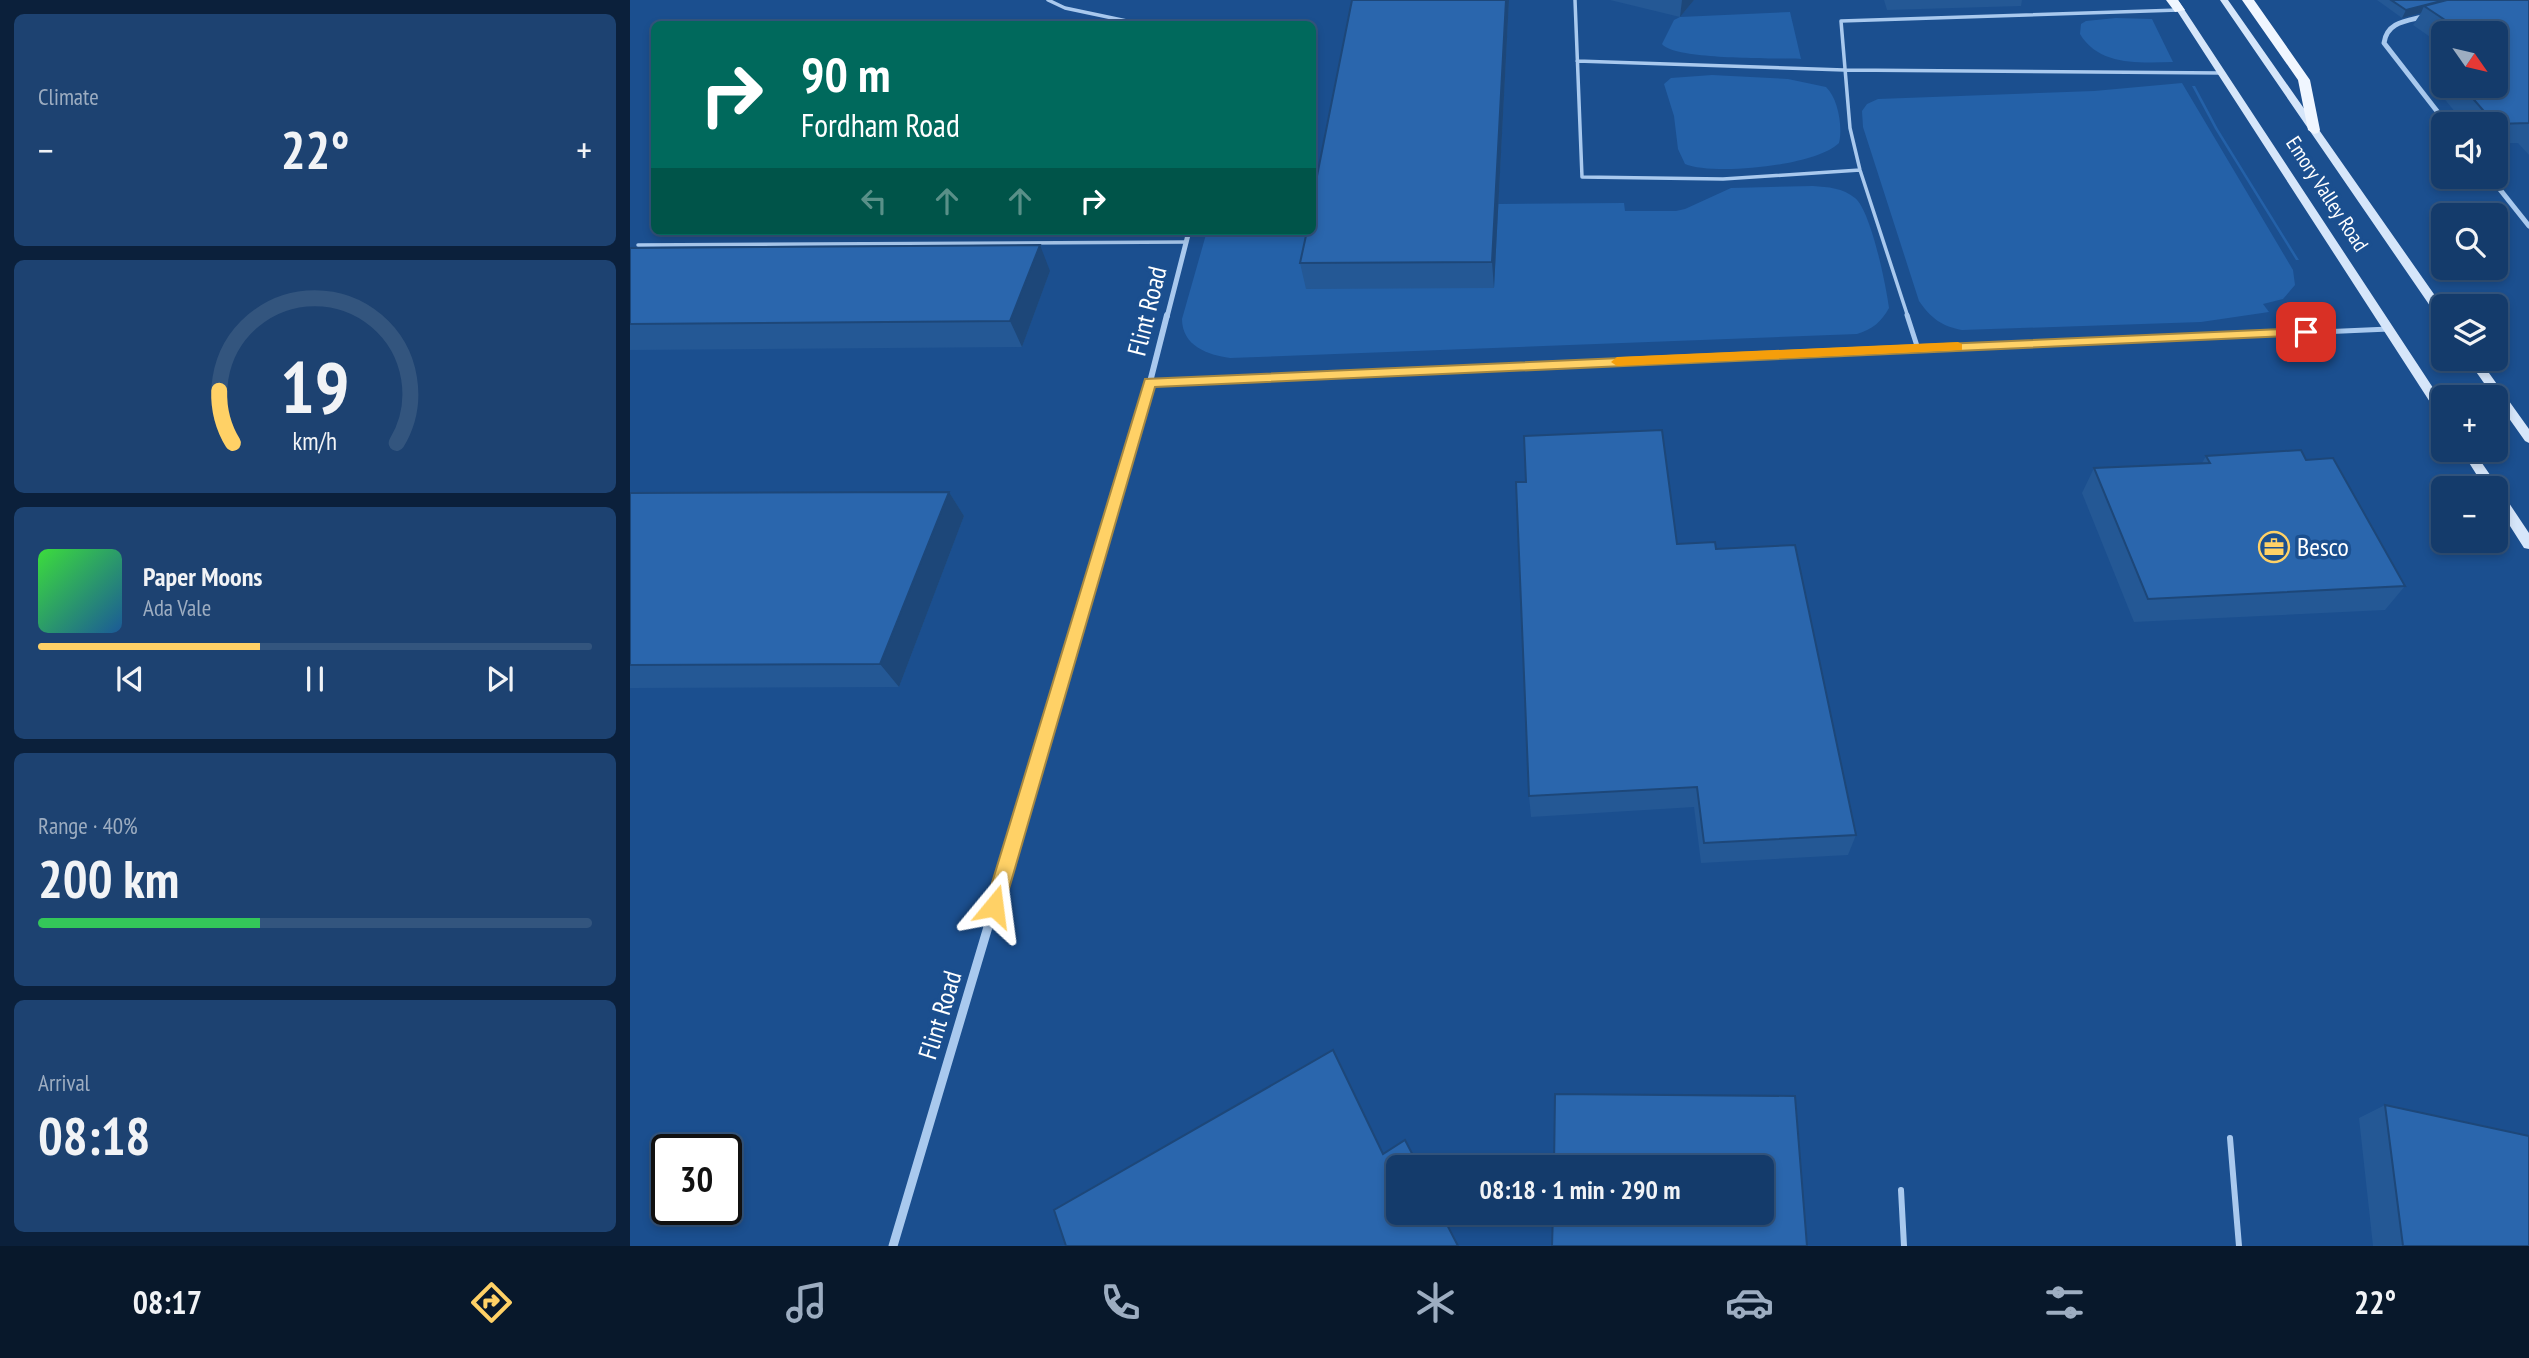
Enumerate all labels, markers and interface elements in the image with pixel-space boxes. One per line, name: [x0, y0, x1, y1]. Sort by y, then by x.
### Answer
north arrow: [2431, 21, 2508, 98]
map controls: [2431, 21, 2508, 553]
text: 90 m: [801, 42, 890, 106]
icon: right: [686, 49, 777, 140]
text: Climate: [38, 82, 99, 111]
text: Fordham Road: [801, 104, 960, 146]
button: sound: [2431, 112, 2508, 189]
text: 22°: [281, 116, 349, 183]
text: −: [38, 125, 54, 174]
text: +: [576, 125, 592, 174]
street label: Emory Valley Road: [2280, 131, 2375, 256]
icon: left: [855, 182, 893, 220]
icon: ahead: [928, 182, 966, 220]
icon: ahead: [1001, 182, 1039, 220]
icon: right: [1074, 182, 1112, 220]
button: search: [2431, 203, 2508, 280]
street label: Flint Road: [1120, 263, 1174, 359]
button: layers: [2431, 294, 2508, 371]
pin: [2276, 302, 2336, 362]
icon: arrive: [2287, 313, 2325, 351]
text: 19: [280, 339, 350, 433]
button: +: [2431, 385, 2508, 462]
text: km/h: [293, 424, 337, 456]
button: −: [2431, 476, 2508, 553]
office icon: Besco: [2257, 530, 2291, 564]
place label: Besco: [2297, 530, 2349, 563]
text: Paper Moons: [143, 560, 262, 593]
text: Ada Vale: [143, 593, 211, 622]
icon: previous: [111, 660, 149, 698]
icon: pause: [296, 660, 334, 698]
icon: next: [481, 660, 519, 698]
text: Range · 40%: [38, 811, 138, 840]
text: 200 km: [38, 845, 179, 912]
position arrow: [957, 869, 1031, 943]
street label: Flint Road: [910, 967, 969, 1063]
text: Arrival: [38, 1068, 90, 1097]
text: 08:18: [38, 1102, 150, 1169]
speed limit sign: 30: [651, 1134, 742, 1225]
text: 08:18 · 1 min · 290 m: [1480, 1173, 1680, 1206]
icon: directions: [467, 1278, 516, 1327]
icon: music: [782, 1278, 831, 1327]
icon: phone: [1096, 1278, 1145, 1327]
icon: climate: [1411, 1278, 1460, 1327]
icon: car: [1725, 1278, 1774, 1327]
icon: filters: [2040, 1278, 2089, 1327]
text: 08:17: [133, 1281, 202, 1323]
text: 22°: [2354, 1281, 2396, 1323]

